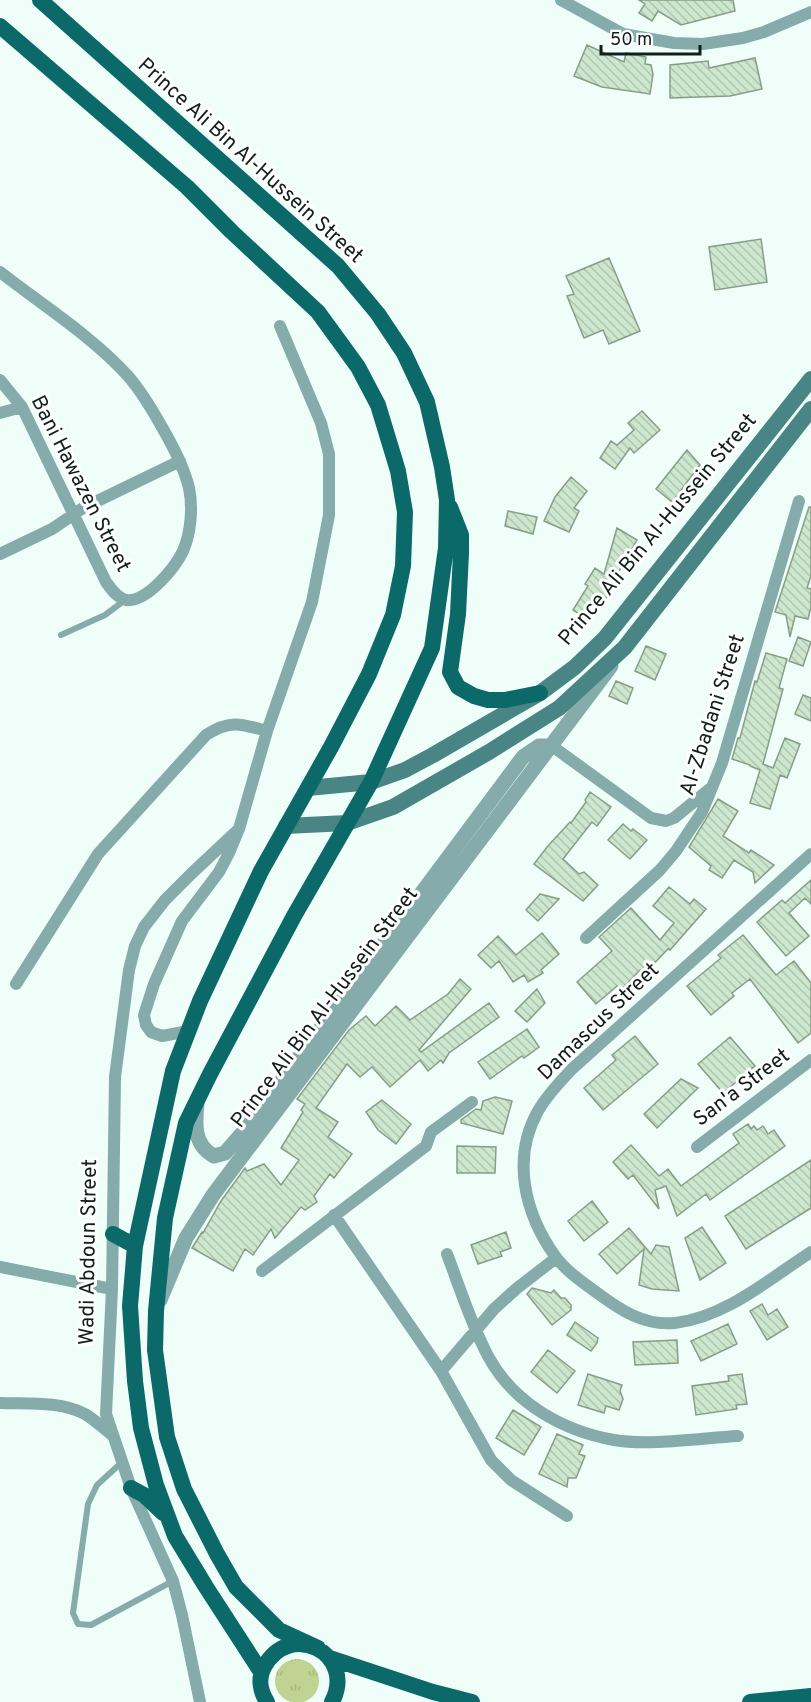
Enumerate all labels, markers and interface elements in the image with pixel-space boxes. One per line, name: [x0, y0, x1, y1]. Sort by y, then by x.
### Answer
scale bar: [601, 18, 700, 56]
text: 50 m: [610, 29, 652, 52]
street label: Prince Ali Bin Al-Hussein Street: [131, 52, 369, 270]
street label: Bani Hawazen Street: [24, 391, 136, 577]
street label: Prince Ali Bin Al-Hussein Street: [553, 408, 763, 652]
street label: Al-Zbadani Street: [674, 631, 752, 799]
street label: Prince Ali Bin Al-Hussein Street: [225, 882, 425, 1134]
street label: Damascus Street: [533, 957, 665, 1087]
street label: San'a Street: [688, 1043, 796, 1133]
street label: Wadi Abdoun Street: [74, 1159, 104, 1345]

